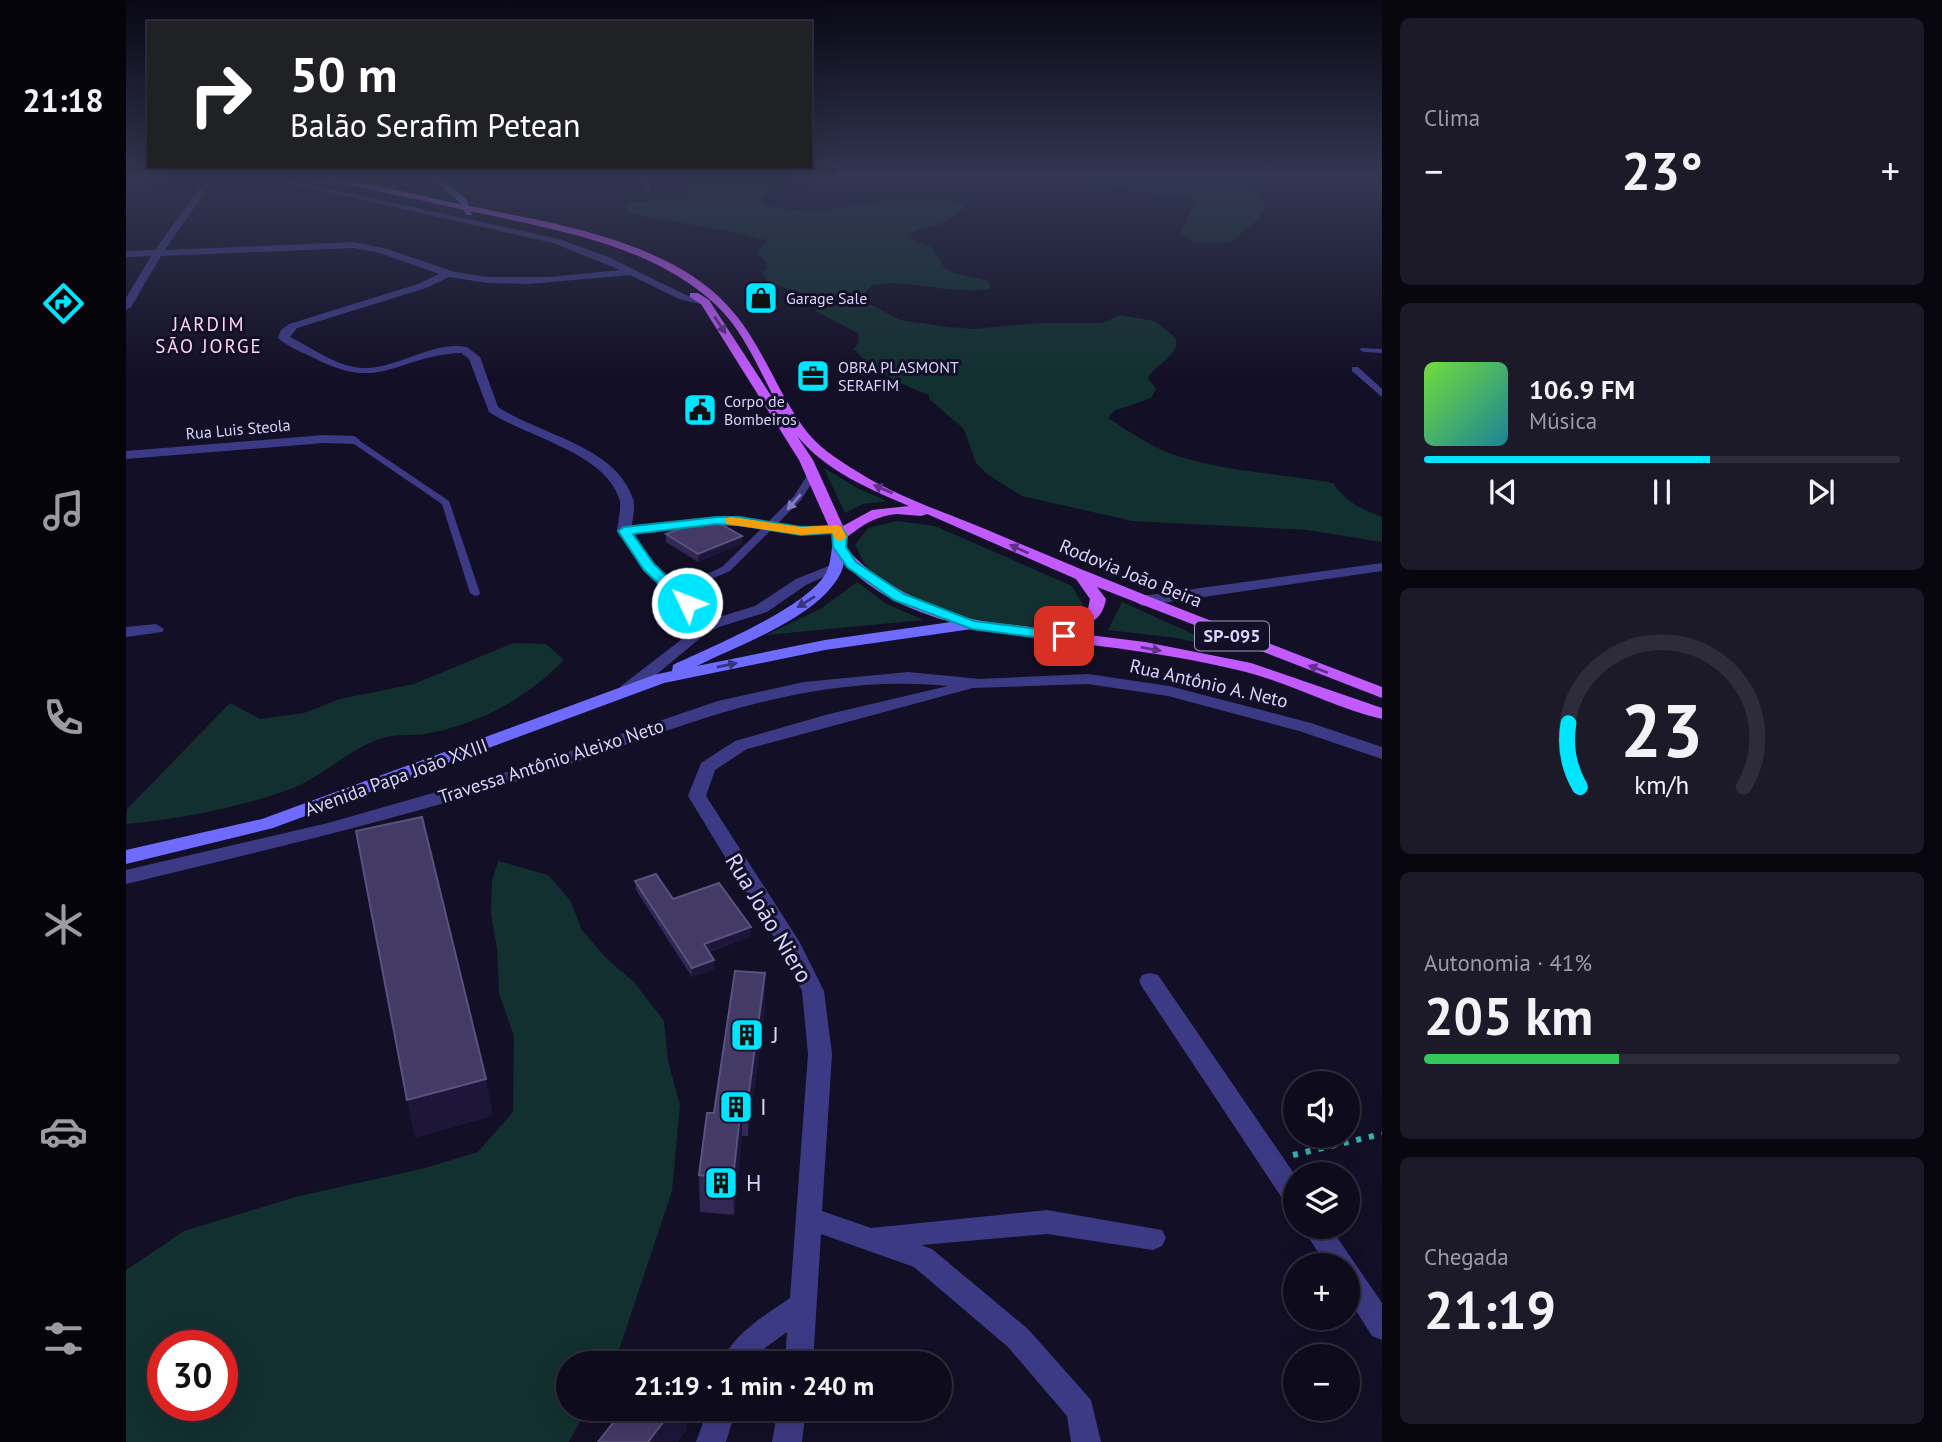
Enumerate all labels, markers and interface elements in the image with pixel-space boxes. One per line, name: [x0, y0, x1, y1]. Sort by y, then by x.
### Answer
text: 50 m: [290, 42, 397, 106]
icon: right: [175, 49, 266, 140]
text: 21:18: [22, 79, 104, 121]
text: Clima: [1424, 103, 1480, 132]
text: Balão Serafim Petean: [290, 104, 580, 146]
text: 23°: [1621, 137, 1703, 204]
text: −: [1424, 146, 1443, 195]
text: +: [1881, 146, 1900, 195]
icon: directions: [39, 279, 88, 328]
shop icon: Garage Sale: [742, 279, 780, 317]
place label: Garage Sale: [786, 288, 867, 308]
district label: JARDIM SÃO JORGE: [155, 312, 263, 358]
one-way arrow: [713, 316, 727, 334]
office icon: OBRA PLASMONT SERAFIM: [794, 357, 832, 395]
place label: OBRA PLASMONT SERAFIM: [838, 357, 959, 395]
text: 106.9 FM: [1529, 373, 1635, 406]
public building icon: Corpo de Bombeiros: [681, 391, 719, 429]
place label: Corpo de Bombeiros: [724, 391, 797, 429]
text: Música: [1529, 406, 1597, 435]
street label: Rua Luis Steola: [185, 414, 291, 444]
icon: previous: [1484, 473, 1522, 511]
icon: pause: [1643, 473, 1681, 511]
icon: next: [1802, 473, 1840, 511]
one-way arrow: [873, 483, 893, 495]
icon: music: [39, 486, 88, 535]
one-way arrow: [786, 493, 802, 511]
street label: Rodovia João Beira: [1056, 533, 1206, 613]
one-way arrow: [1009, 543, 1029, 555]
position arrow: [650, 566, 724, 640]
one-way arrow: [796, 595, 815, 608]
pin: [1034, 606, 1094, 666]
icon: arrive: [1045, 617, 1083, 655]
road number: SP-095: [1195, 622, 1269, 650]
one-way arrow: [1140, 643, 1162, 654]
street label: Rua Antônio A. Neto: [1128, 653, 1290, 713]
one-way arrow: [716, 659, 738, 670]
one-way arrow: [1308, 663, 1329, 674]
text: 23: [1621, 683, 1703, 777]
icon: phone: [39, 693, 88, 742]
street label: Travessa Antônio Aleixo Neto: [435, 713, 667, 809]
street label: Avenida Papa João XXIII: [301, 733, 491, 821]
text: km/h: [1635, 769, 1689, 801]
street label: Rua João Niero: [719, 848, 819, 988]
icon: climate: [39, 900, 88, 949]
text: Autonomia · 41%: [1424, 948, 1592, 977]
text: 205 km: [1424, 982, 1593, 1049]
building icon: J: [728, 1016, 766, 1054]
place label: J: [771, 1020, 779, 1049]
map controls: [1283, 1071, 1360, 1421]
button: sound: [1283, 1071, 1360, 1148]
building icon: I: [717, 1088, 755, 1126]
place label: I: [760, 1092, 767, 1121]
icon: car: [39, 1107, 88, 1156]
button: layers: [1283, 1162, 1360, 1239]
building icon: H: [702, 1164, 740, 1202]
place label: H: [746, 1168, 761, 1197]
text: Chegada: [1424, 1242, 1509, 1271]
button: +: [1283, 1253, 1360, 1330]
text: 21:19: [1424, 1276, 1556, 1343]
icon: filters: [39, 1314, 88, 1363]
speed limit sign: 30: [147, 1330, 238, 1421]
button: −: [1283, 1344, 1360, 1421]
text: 21:19 · 1 min · 240 m: [634, 1369, 874, 1402]

